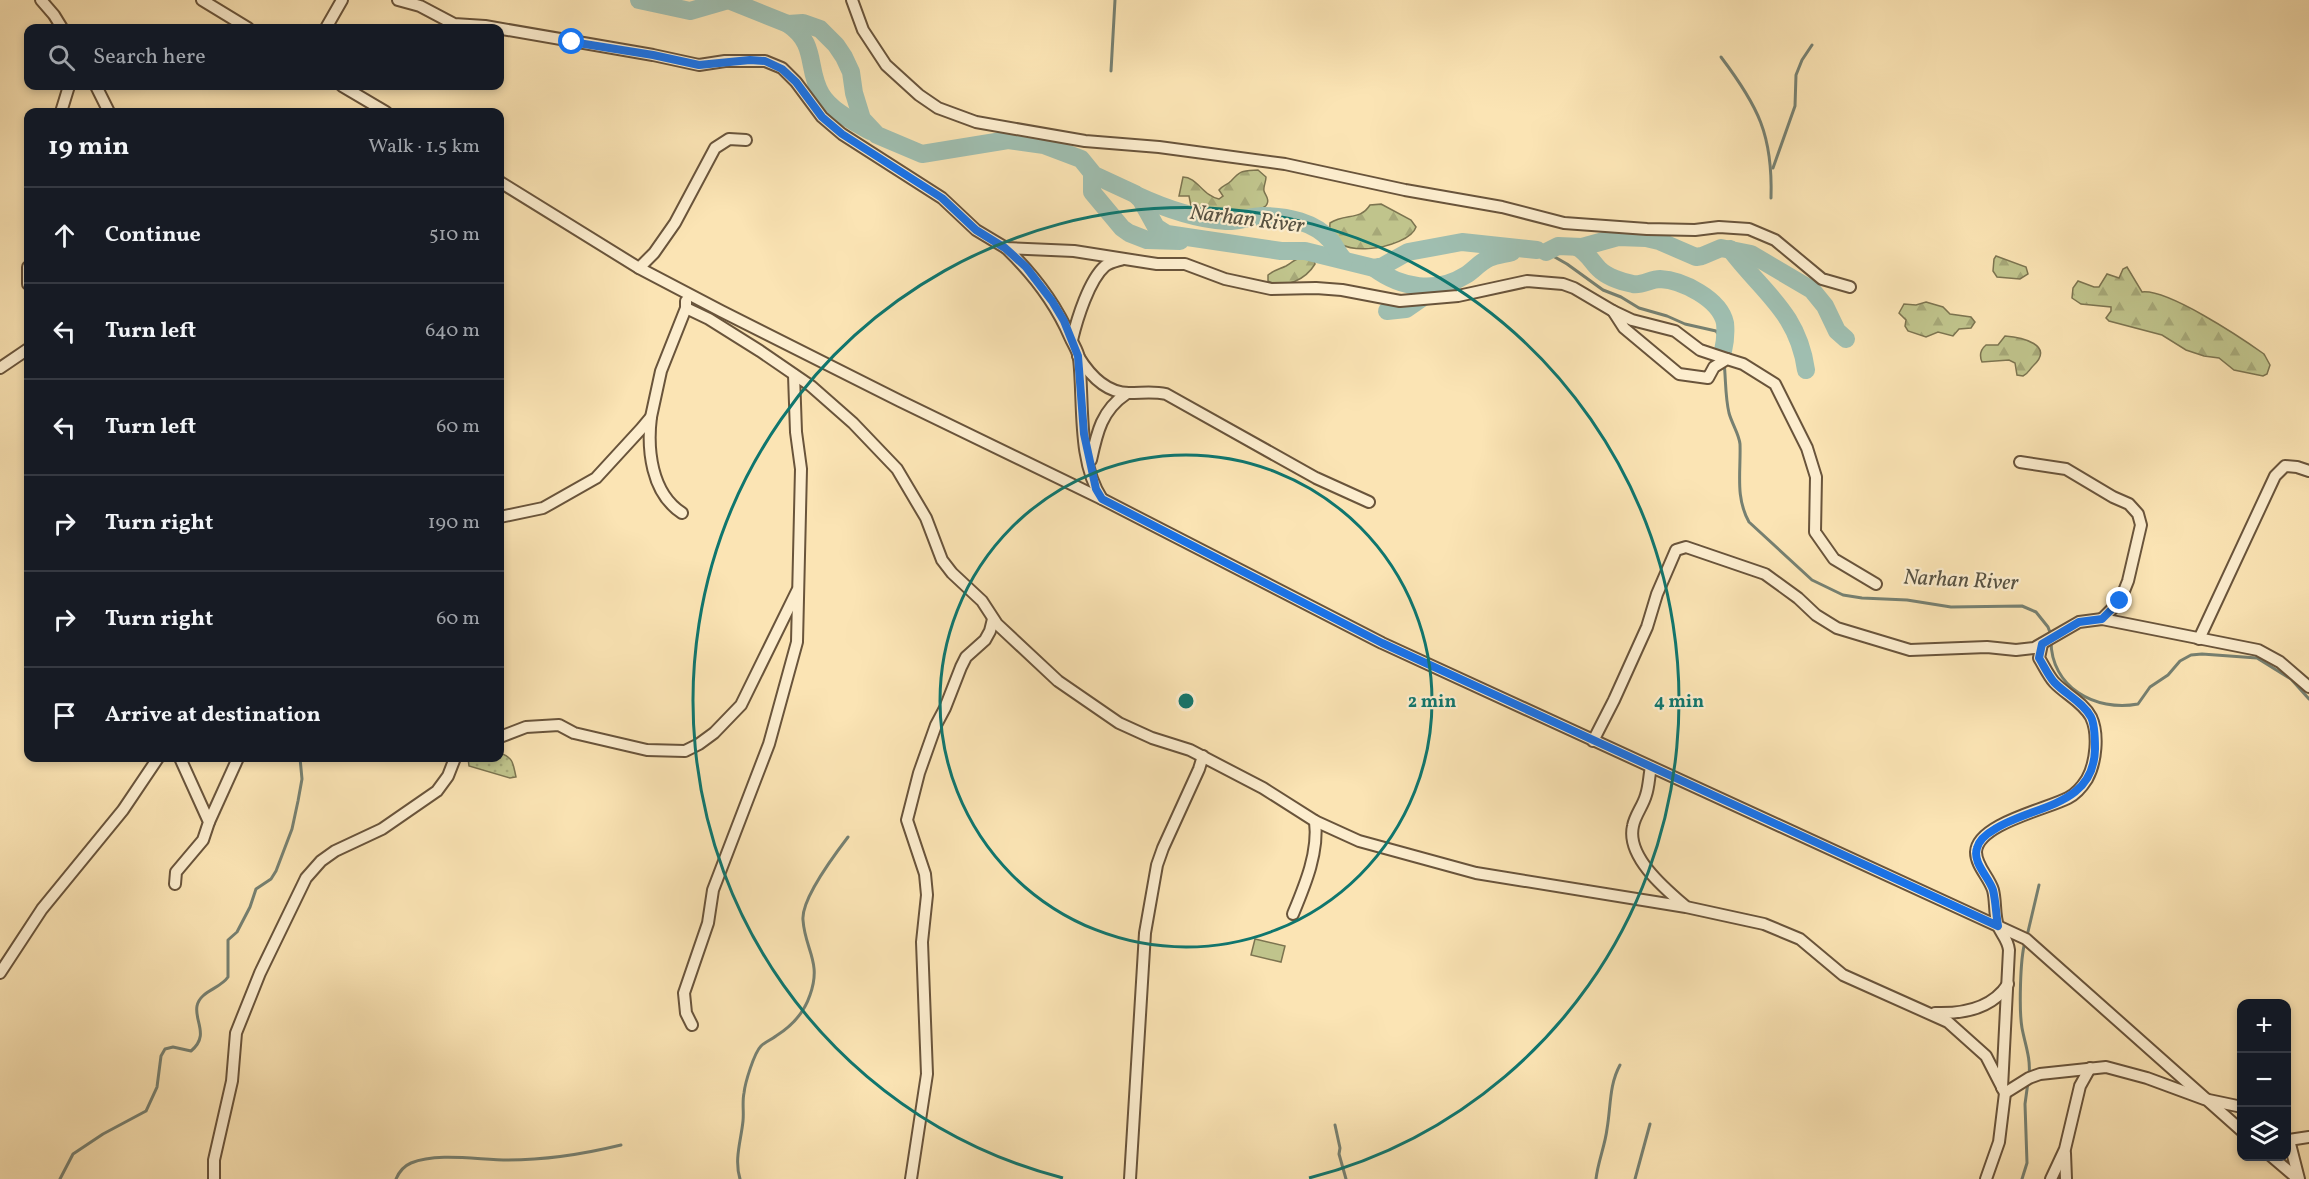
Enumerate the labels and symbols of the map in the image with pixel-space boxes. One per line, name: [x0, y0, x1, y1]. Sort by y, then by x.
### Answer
route start: [558, 28, 584, 54]
water label: Narhan River: [1188, 198, 1307, 243]
water label: Narhan River: [1903, 563, 2020, 600]
route end: [2106, 587, 2132, 613]
text: 2 min: [1408, 690, 1456, 715]
text: 4 min: [1654, 690, 1704, 715]
centre of rings: [1176, 691, 1196, 711]

